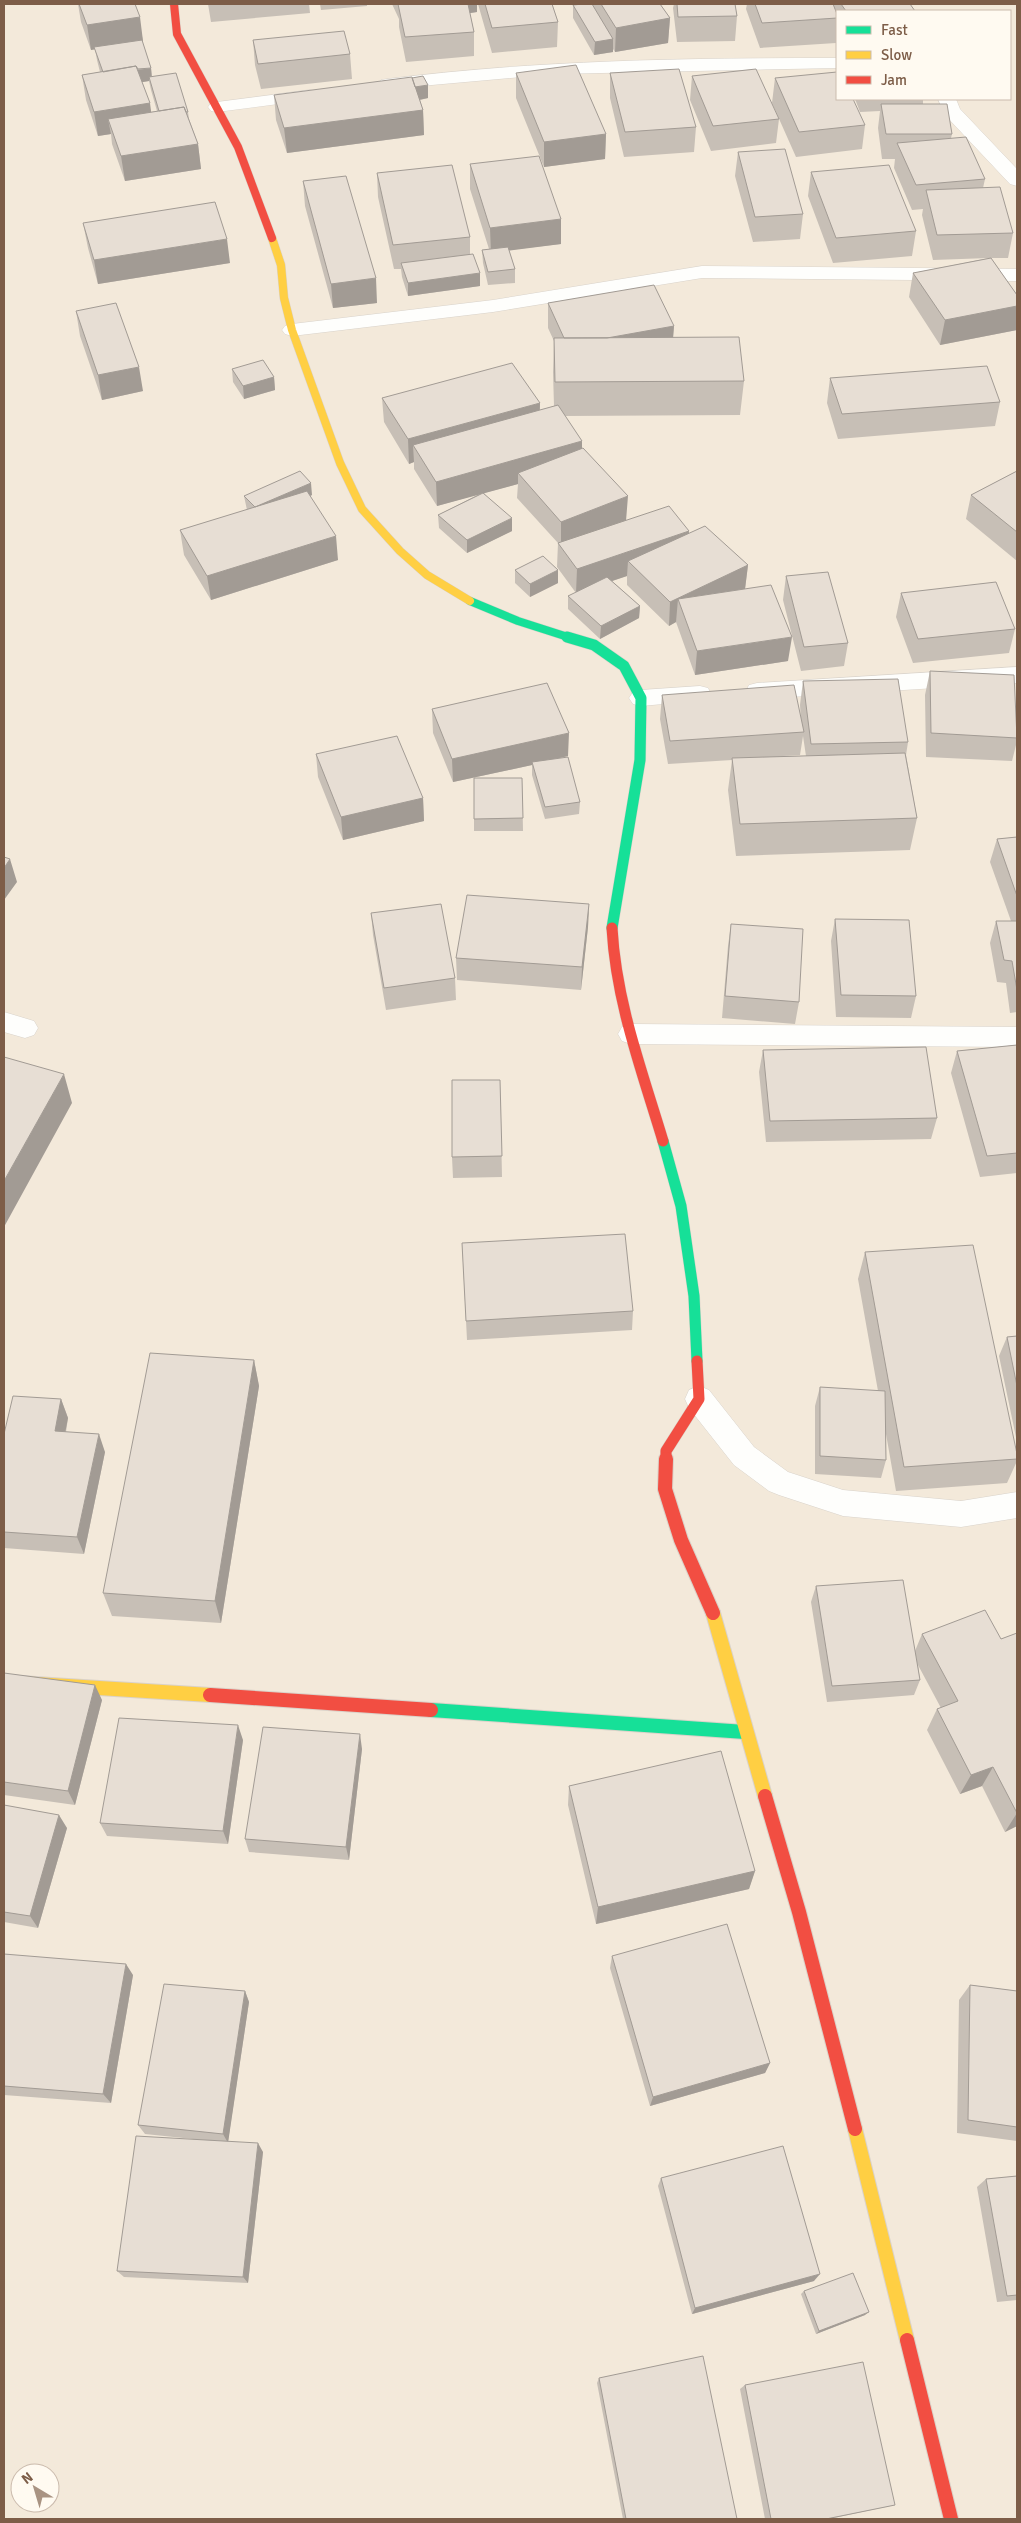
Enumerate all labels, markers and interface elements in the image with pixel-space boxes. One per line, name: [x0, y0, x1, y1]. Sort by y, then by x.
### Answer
legend: [836, 10, 1011, 100]
text: Fast: [881, 21, 908, 39]
text: Slow: [881, 46, 912, 64]
text: Jam: [881, 71, 907, 89]
north arrow: [10, 2463, 60, 2513]
text: N: [18, 2468, 36, 2488]

